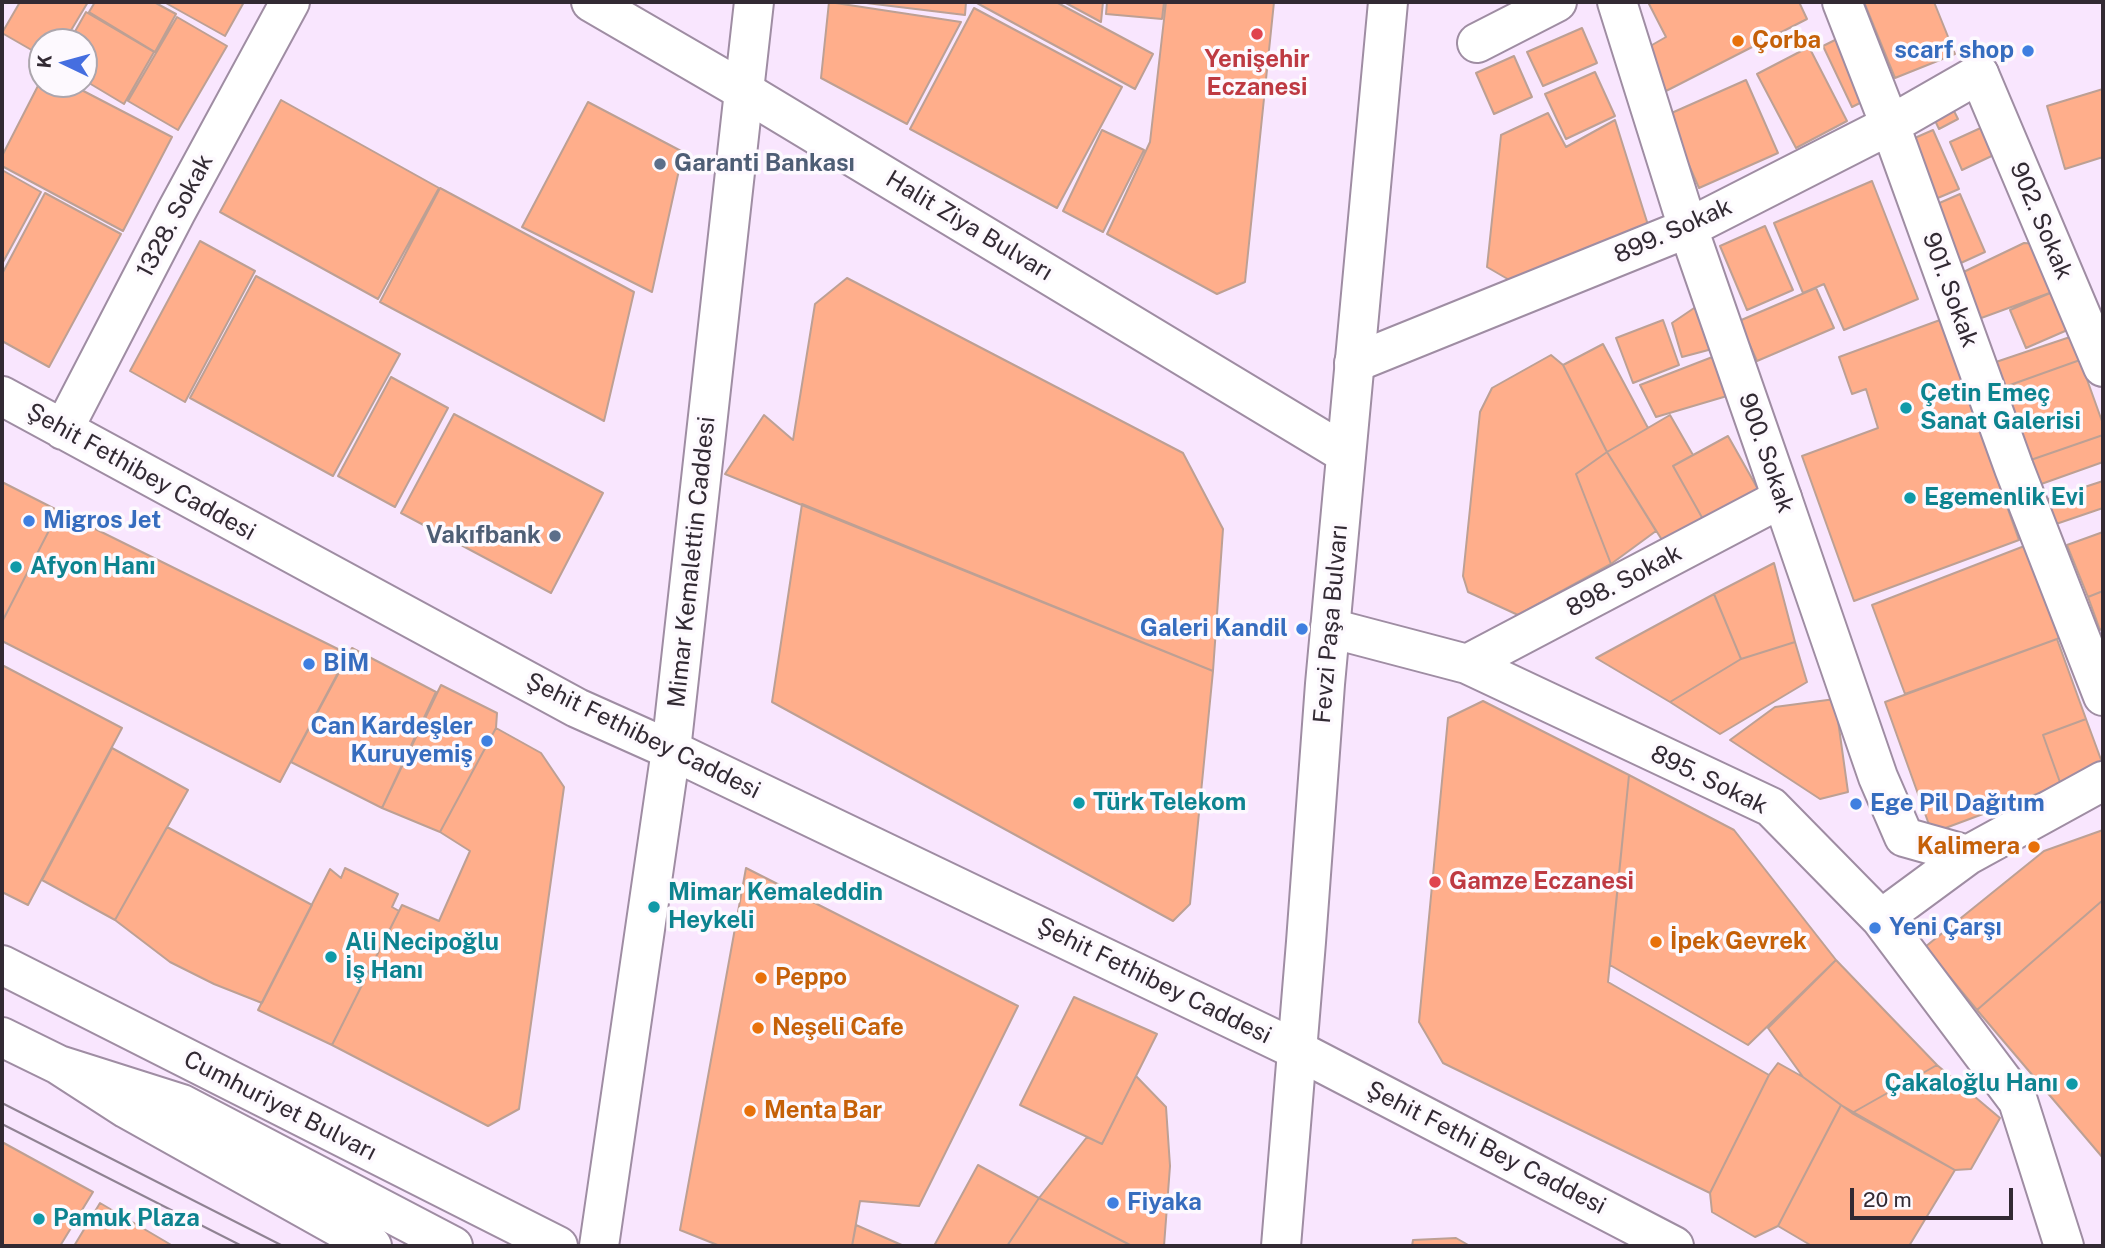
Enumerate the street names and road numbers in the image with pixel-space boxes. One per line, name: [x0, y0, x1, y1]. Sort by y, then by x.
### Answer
street label: 1328. Sokak: [130, 149, 220, 283]
street label: 902. Sokak: [2003, 158, 2079, 284]
street label: Halit Ziya Bulvarı: [880, 165, 1058, 287]
street label: 899. Sokak: [1610, 192, 1736, 270]
street label: 901. Sokak: [1916, 229, 1984, 351]
street label: 900. Sokak: [1732, 389, 1800, 517]
street label: Şehit Fethibey Caddesi: [22, 397, 260, 547]
street label: Mimar Kemalettin Caddesi: [662, 415, 722, 709]
street label: Fevzi Paşa Bulvarı: [1308, 523, 1354, 725]
street label: 898. Sokak: [1561, 539, 1687, 623]
street label: Şehit Fethibey Caddesi: [521, 667, 765, 805]
street label: 895. Sokak: [1646, 739, 1772, 821]
street label: Şehit Fethibey Caddesi: [1032, 912, 1276, 1050]
street label: Cumhuriyet Bulvarı: [179, 1045, 381, 1167]
street label: Şehit Fethi Bey Caddesi: [1362, 1075, 1610, 1221]

